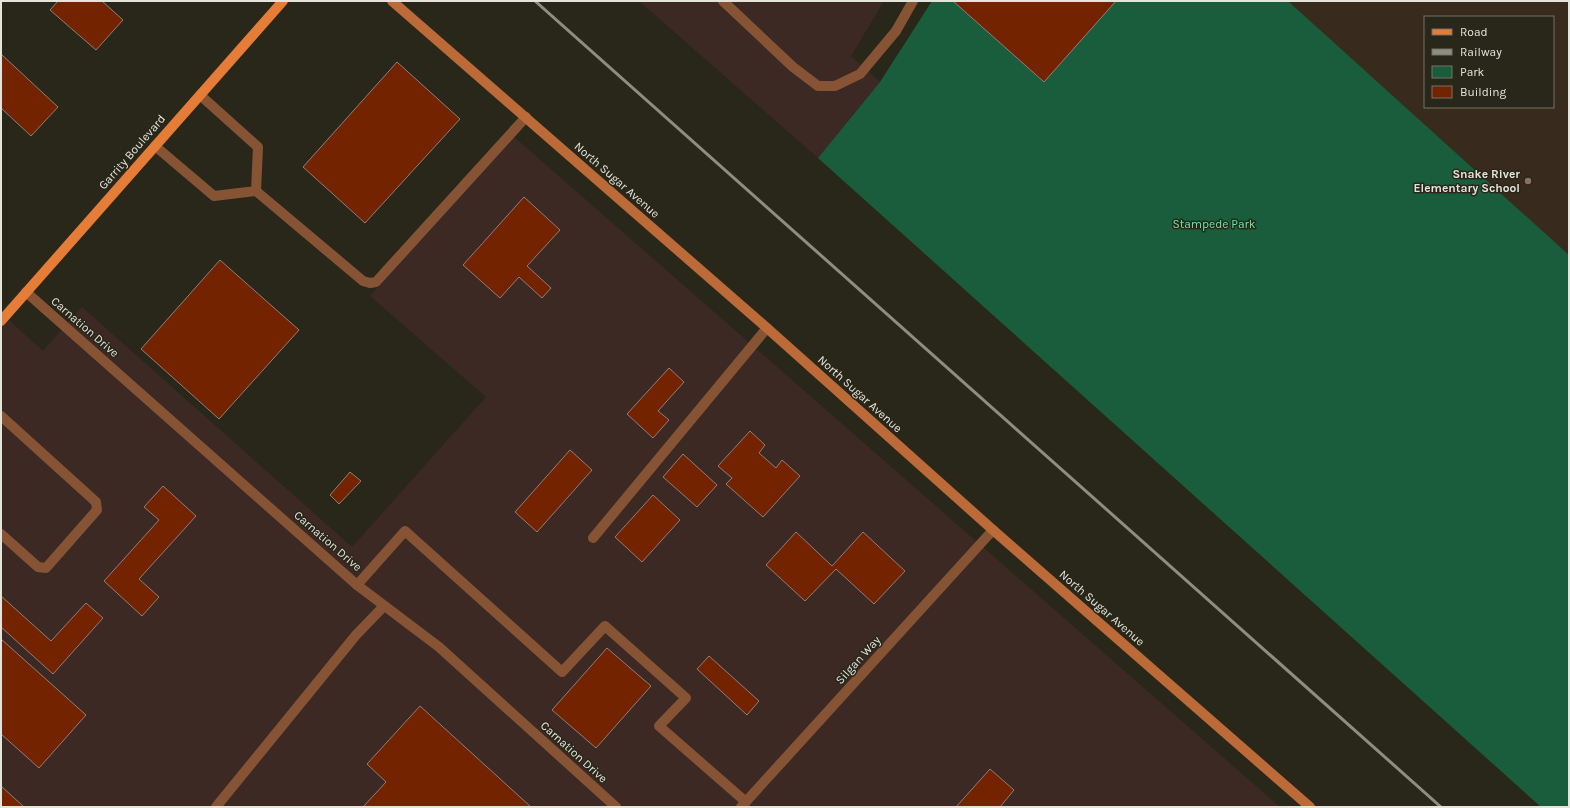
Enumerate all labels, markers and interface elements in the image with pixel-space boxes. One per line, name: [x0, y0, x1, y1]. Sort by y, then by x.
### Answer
legend: [1424, 16, 1554, 108]
text: Road: [1460, 25, 1488, 39]
text: Railway: [1460, 45, 1502, 59]
text: Park: [1460, 65, 1485, 79]
text: Building: [1460, 85, 1507, 99]
street label: Garrity Boulevard: [96, 112, 168, 192]
street label: North Sugar Avenue: [572, 139, 662, 221]
place label: Snake River Elementary School: [1413, 167, 1520, 195]
marker: Snake River Elementary School: [1523, 176, 1533, 186]
park label: Stampede Park: [1172, 217, 1256, 231]
street label: Carnation Drive: [48, 294, 122, 360]
street label: North Sugar Avenue: [815, 353, 905, 435]
street label: Carnation Drive: [291, 508, 365, 574]
street label: North Sugar Avenue: [1057, 567, 1147, 649]
street label: Silgan Way: [833, 633, 884, 687]
street label: Carnation Drive: [538, 718, 610, 786]

